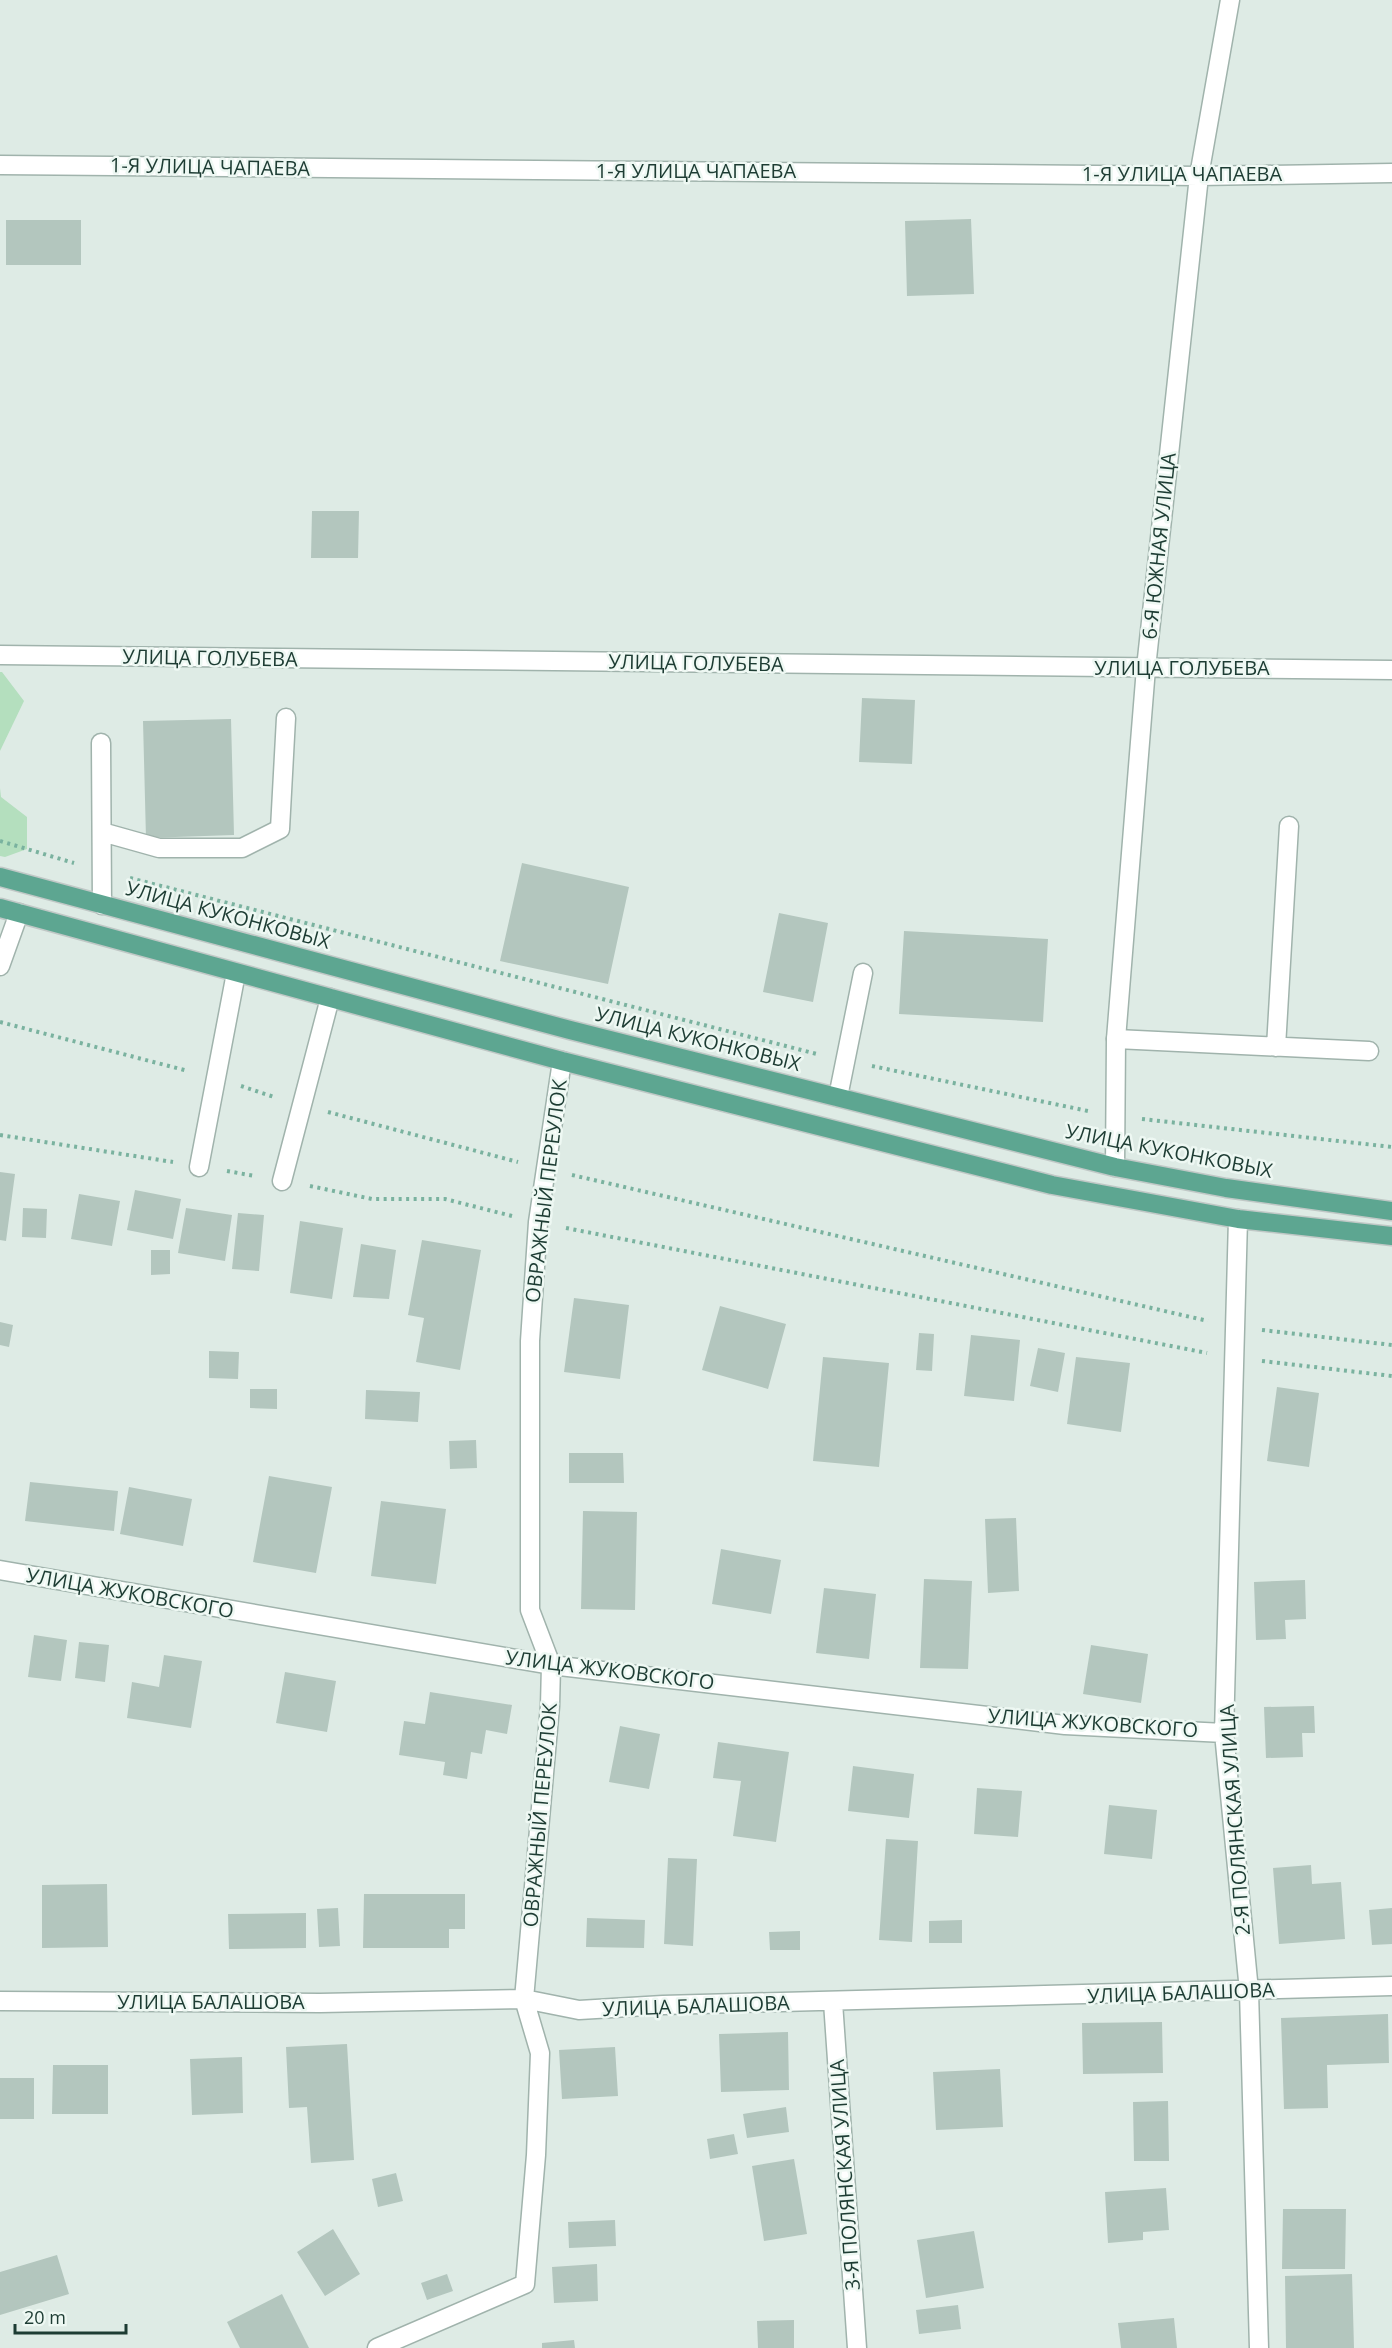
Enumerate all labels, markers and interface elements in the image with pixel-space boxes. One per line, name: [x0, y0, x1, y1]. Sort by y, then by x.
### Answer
street label: 1-Я УЛИЦА ЧАПАЕВА: [110, 151, 311, 182]
street label: 1-Я УЛИЦА ЧАПАЕВА: [596, 157, 797, 184]
street label: 1-Я УЛИЦА ЧАПАЕВА: [1082, 160, 1283, 187]
street label: 6-Я ЮЖНАЯ УЛИЦА: [1135, 451, 1182, 641]
street label: УЛИЦА ГОЛУБЕВА: [122, 642, 298, 673]
street label: УЛИЦА ГОЛУБЕВА: [608, 647, 784, 678]
street label: УЛИЦА ГОЛУБЕВА: [1094, 654, 1270, 681]
street label: УЛИЦА КУКОНКОВЫХ: [123, 874, 334, 955]
street label: УЛИЦА КУКОНКОВЫХ: [593, 1000, 804, 1077]
street label: ОВРАЖНЫЙ ПЕРЕУЛОК: [518, 1077, 573, 1304]
street label: УЛИЦА КУКОНКОВЫХ: [1063, 1117, 1275, 1184]
street label: УЛИЦА ЖУКОВСКОГО: [24, 1561, 236, 1624]
street label: УЛИЦА ЖУКОВСКОГО: [504, 1643, 716, 1696]
street label: ОВРАЖНЫЙ ПЕРЕУЛОК: [516, 1701, 563, 1928]
street label: УЛИЦА ЖУКОВСКОГО: [987, 1702, 1199, 1743]
street label: 2-Я ПОЛЯНСКАЯ УЛИЦА: [1213, 1703, 1256, 1936]
street label: УЛИЦА БАЛАШОВА: [1087, 1976, 1276, 2009]
street label: УЛИЦА БАЛАШОВА: [117, 1988, 305, 2015]
street label: УЛИЦА БАЛАШОВА: [602, 1989, 791, 2022]
street label: 3-Я ПОЛЯНСКАЯ УЛИЦА: [823, 2058, 866, 2291]
scale bar: [15, 2297, 126, 2335]
text: 20 m: [24, 2305, 66, 2329]

